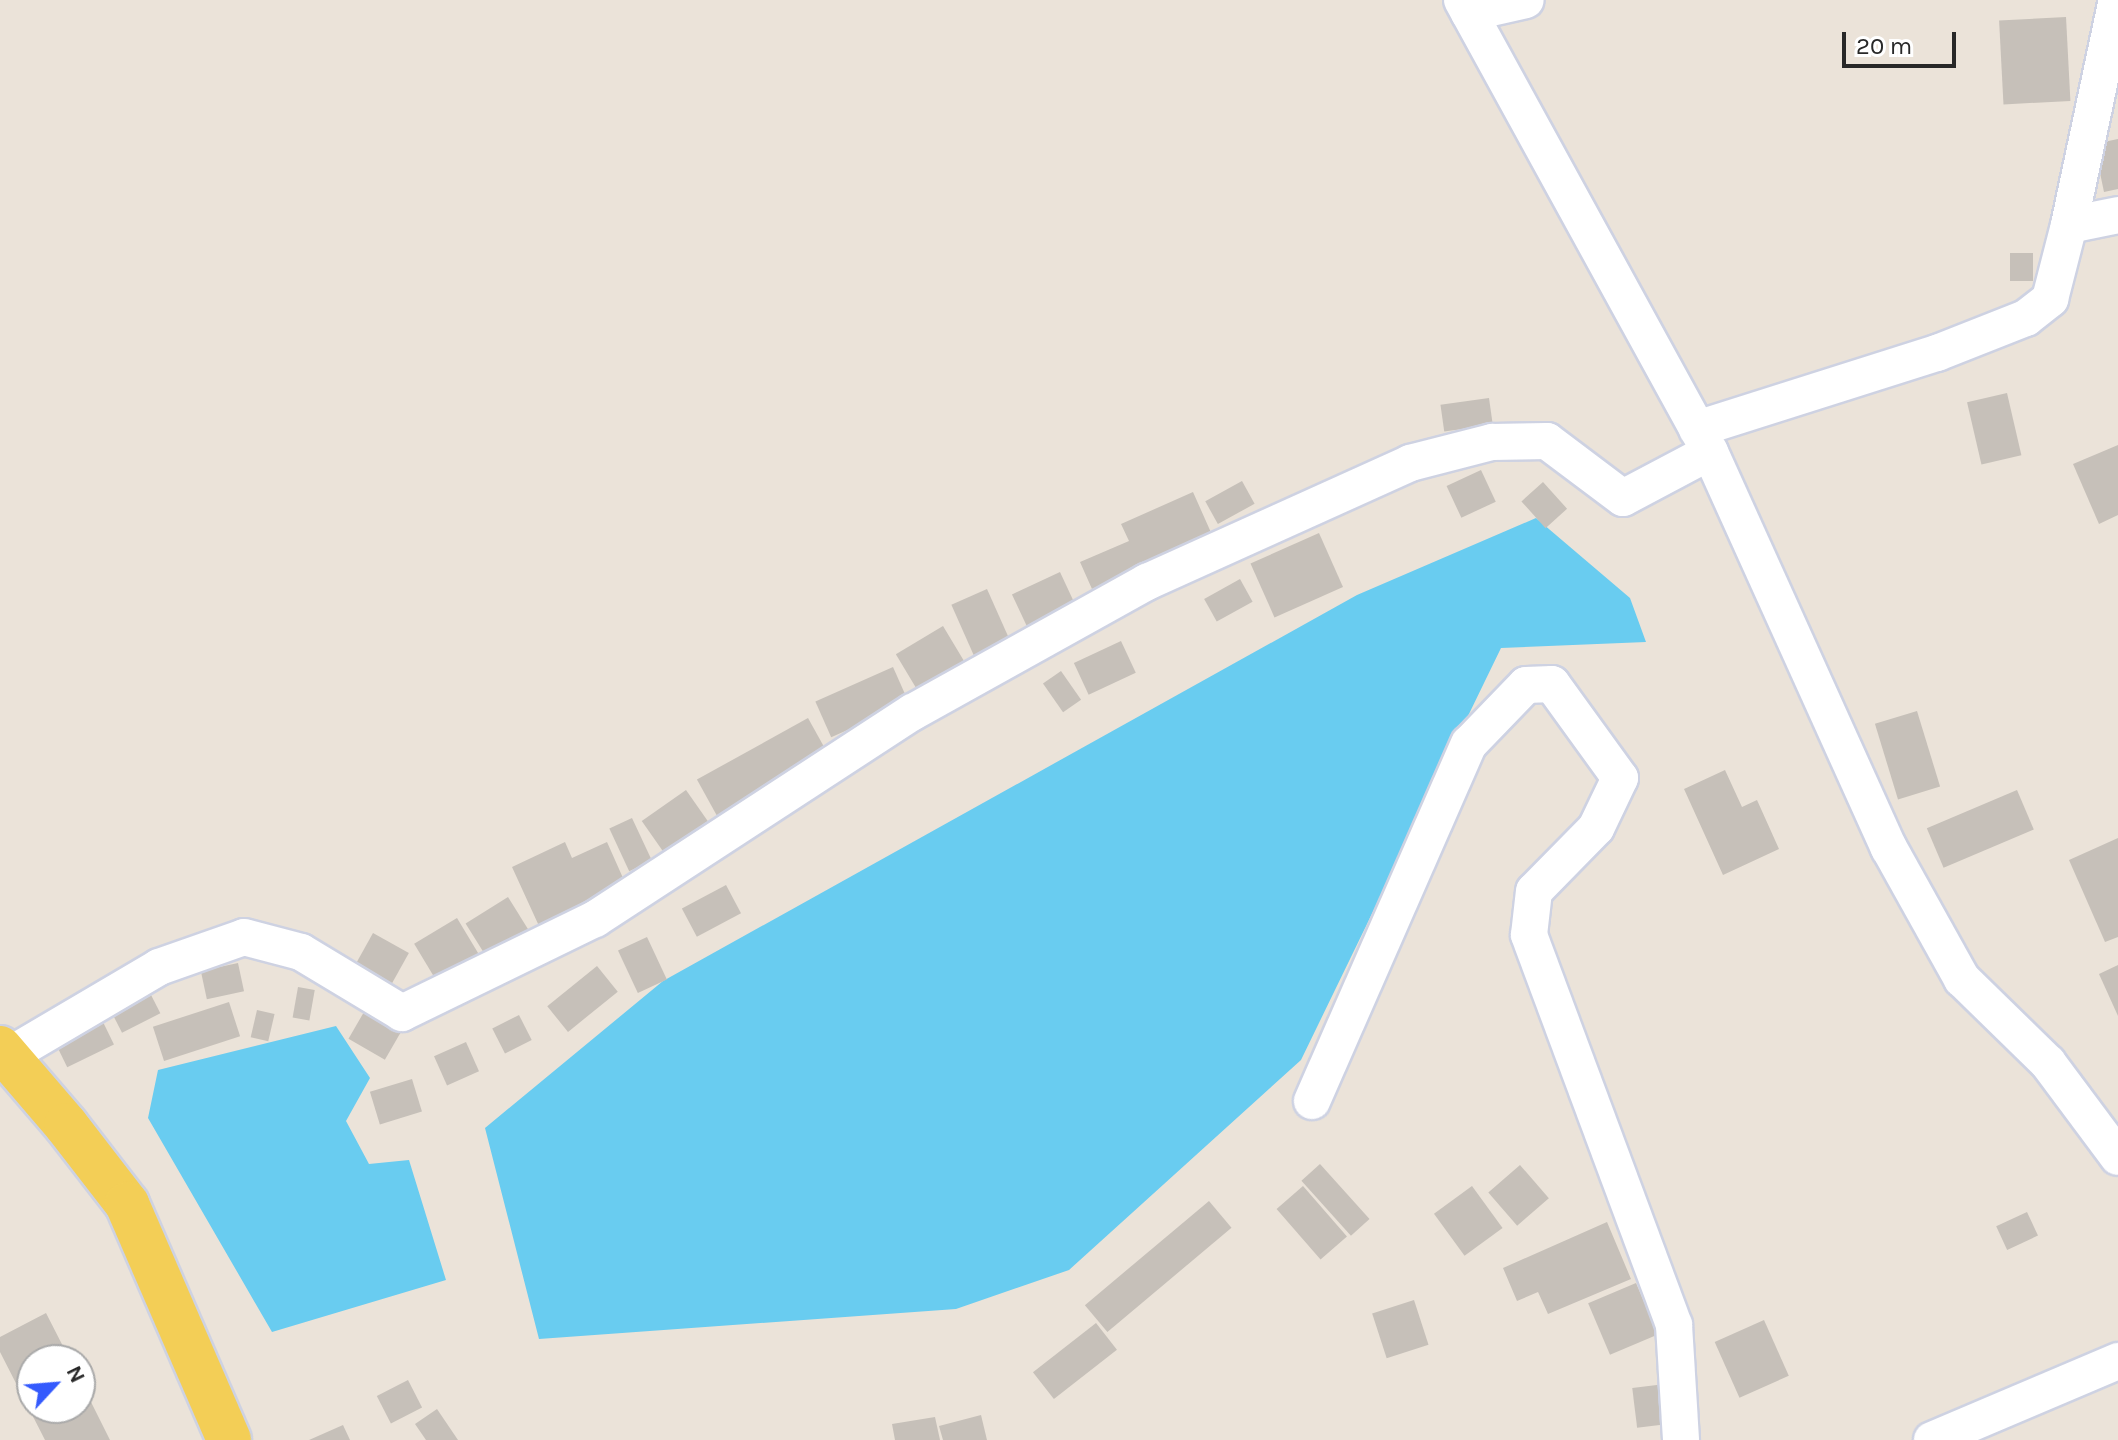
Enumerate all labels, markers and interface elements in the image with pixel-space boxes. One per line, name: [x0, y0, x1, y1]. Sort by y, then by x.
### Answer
scale bar: [1846, 16, 1960, 66]
text: 20 m: [1856, 32, 1912, 60]
north arrow: [16, 1344, 96, 1424]
text: N: [61, 1362, 91, 1387]

